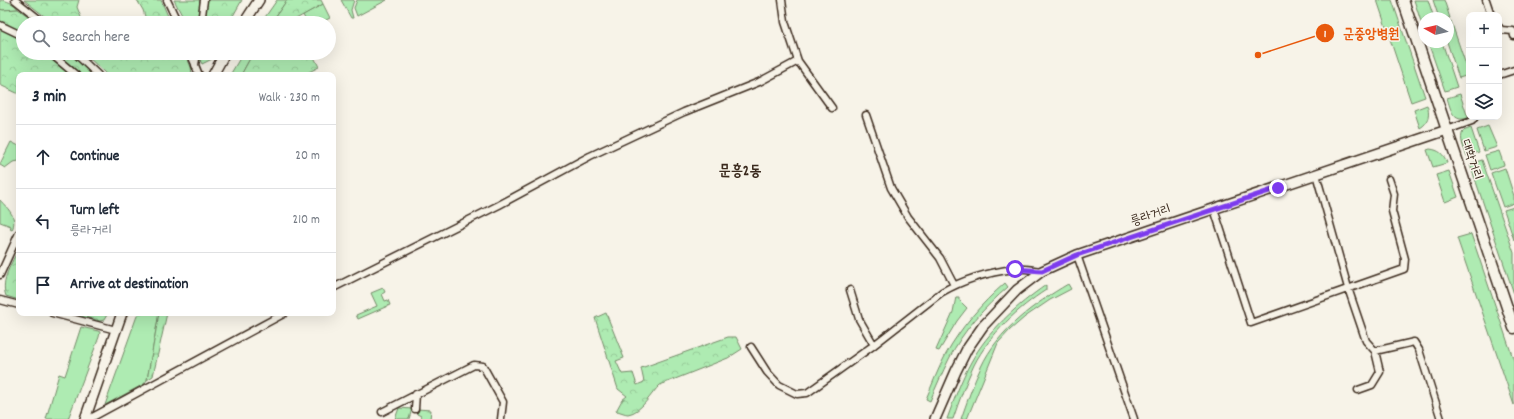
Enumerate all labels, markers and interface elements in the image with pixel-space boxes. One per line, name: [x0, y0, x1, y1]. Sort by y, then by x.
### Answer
north arrow: [1418, 12, 1454, 48]
map controls: [1466, 12, 1502, 120]
button: +: [1466, 12, 1502, 48]
search box: [16, 16, 336, 60]
callout: 군중앙병원: [1315, 20, 1407, 46]
text: 군중앙병원: [1343, 25, 1399, 45]
text: 1: [1324, 26, 1327, 43]
icon: search: [30, 27, 52, 49]
text: Search here: [62, 27, 130, 49]
button: −: [1466, 48, 1502, 84]
button: layers: [1466, 84, 1502, 120]
text: 3 min: [32, 86, 66, 110]
text: Walk · 230 m: [259, 89, 320, 108]
street label: 대학거리: [1455, 137, 1487, 183]
icon: ahead: [32, 146, 54, 168]
text: Continue: [70, 146, 119, 168]
text: 20 m: [295, 147, 320, 166]
district label: 문흥2동: [719, 161, 761, 183]
route end: [1269, 179, 1287, 197]
text: Turn left: [70, 200, 119, 222]
street label: 릉라거리: [1128, 200, 1174, 232]
icon: left: [32, 210, 54, 232]
text: 210 m: [292, 211, 320, 230]
text: 릉라거리: [70, 222, 112, 241]
route start: [1006, 260, 1024, 278]
icon: arrive: [32, 274, 54, 296]
text: Arrive at destination: [70, 274, 188, 296]

